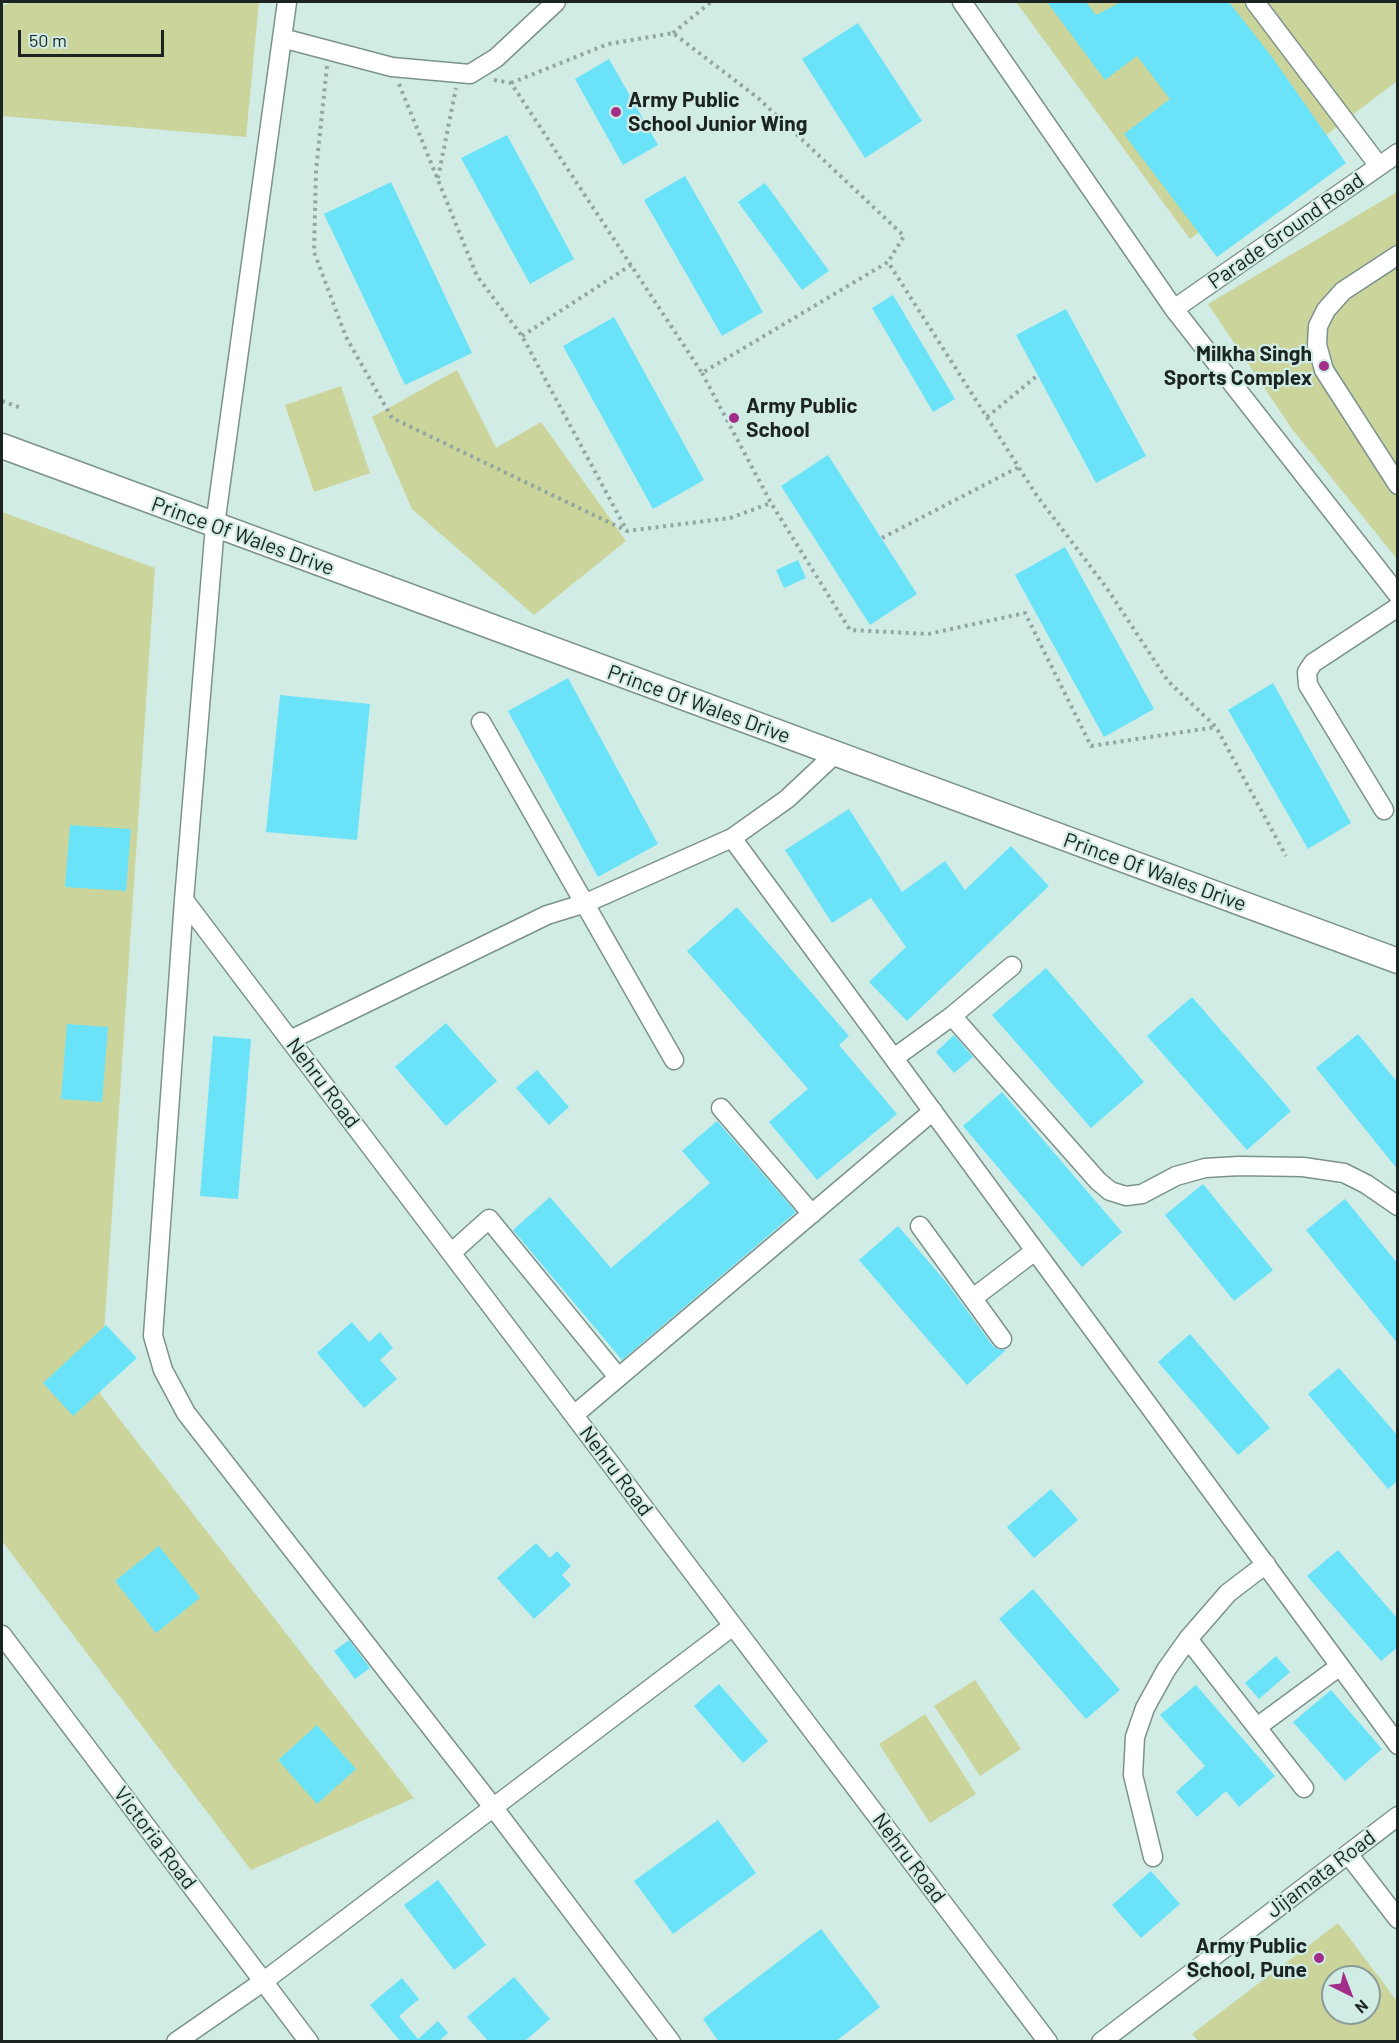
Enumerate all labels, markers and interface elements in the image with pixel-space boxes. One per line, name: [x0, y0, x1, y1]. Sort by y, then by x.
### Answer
scale bar: [21, 18, 166, 56]
text: 50 m: [29, 29, 67, 51]
place label: Army Public School Junior Wing: [628, 87, 807, 137]
marker: Army Public School Junior Wing: [609, 105, 623, 119]
street label: Parade Ground Road: [1203, 168, 1369, 294]
place label: Milkha Singh Sports Complex: [1164, 341, 1312, 391]
marker: Milkha Singh Sports Complex: [1317, 359, 1331, 373]
place label: Army Public School: [746, 393, 858, 443]
marker: Army Public School: [727, 411, 741, 425]
street label: Prince Of Wales Drive: [148, 491, 338, 581]
street label: Prince Of Wales Drive: [604, 659, 794, 749]
street label: Prince Of Wales Drive: [1060, 827, 1250, 917]
street label: Nehru Road: [281, 1033, 365, 1133]
street label: Nehru Road: [574, 1421, 658, 1521]
street label: Victoria Road: [108, 1782, 202, 1894]
street label: Nehru Road: [867, 1808, 951, 1908]
street label: Jijamata Road: [1261, 1825, 1381, 1923]
place label: Army Public School, Pune: [1187, 1933, 1307, 1983]
marker: Army Public School, Pune: [1312, 1951, 1326, 1965]
north arrow: [1321, 1965, 1381, 2025]
text: N: [1352, 1997, 1372, 2018]

